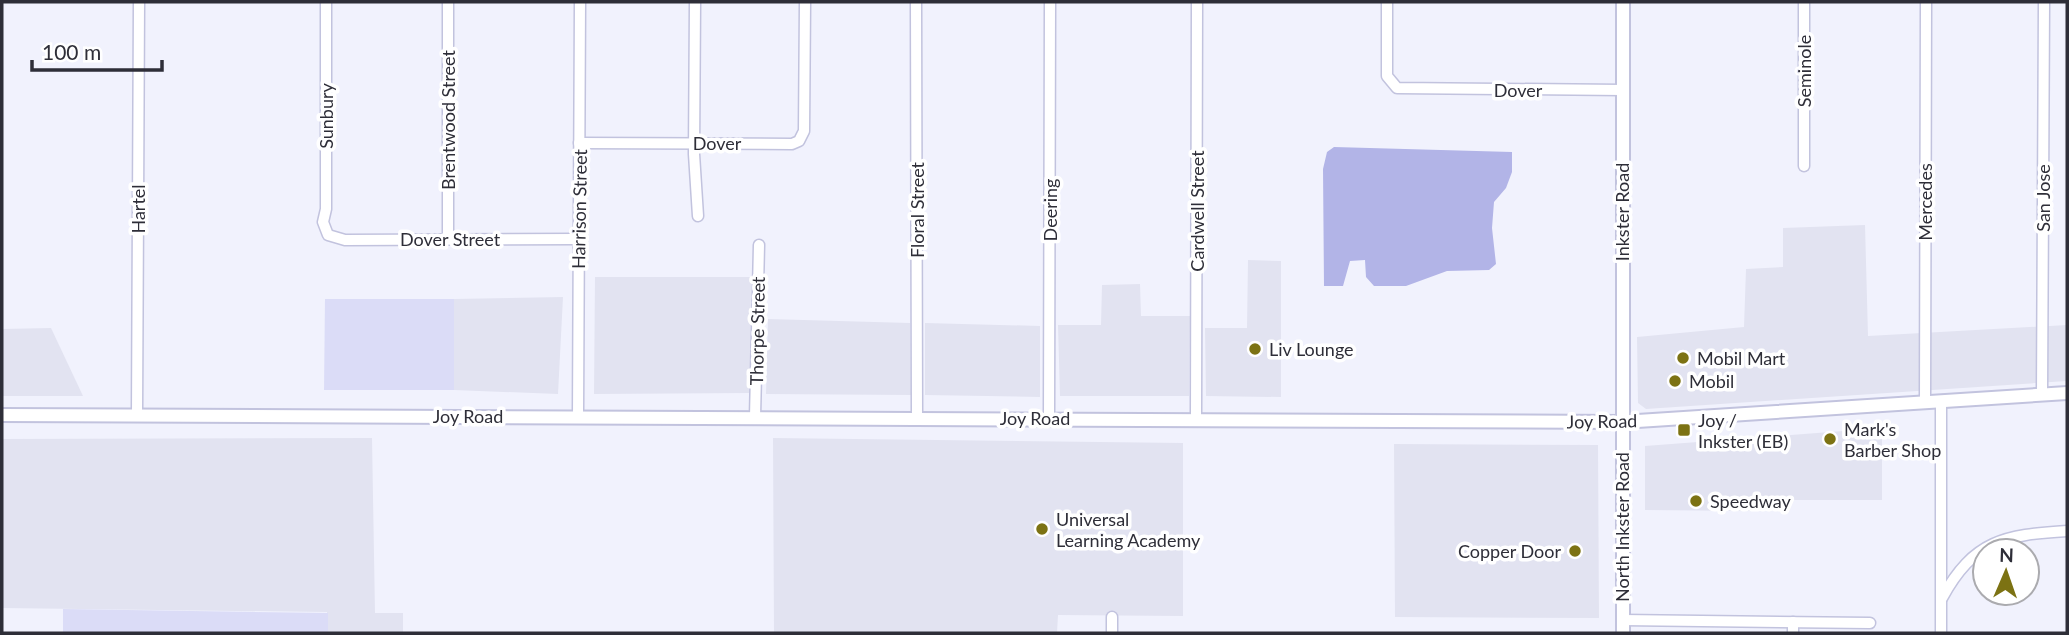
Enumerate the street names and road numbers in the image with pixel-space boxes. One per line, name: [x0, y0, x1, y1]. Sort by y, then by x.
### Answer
street label: Seminole: [1793, 35, 1815, 107]
street label: Brentwood Street: [437, 49, 459, 190]
street label: Dover: [1494, 79, 1543, 101]
street label: Sunbury: [315, 82, 337, 149]
street label: Dover: [693, 132, 742, 154]
street label: Harrison Street: [567, 148, 591, 269]
street label: Cardwell Street: [1186, 150, 1208, 272]
street label: Floral Street: [906, 161, 928, 258]
street label: Inkster Road: [1611, 163, 1633, 261]
street label: Mercedes: [1914, 163, 1936, 241]
street label: San Jose: [2032, 164, 2054, 232]
street label: Deering: [1039, 179, 1061, 241]
street label: Hartel: [127, 184, 149, 234]
street label: Dover Street: [400, 228, 501, 250]
street label: Thorpe Street: [745, 276, 769, 386]
street label: Joy Road: [433, 405, 503, 427]
street label: Joy Road: [1000, 407, 1070, 429]
street label: Joy Road: [1567, 409, 1637, 433]
street label: North Inkster Road: [1611, 452, 1633, 602]

